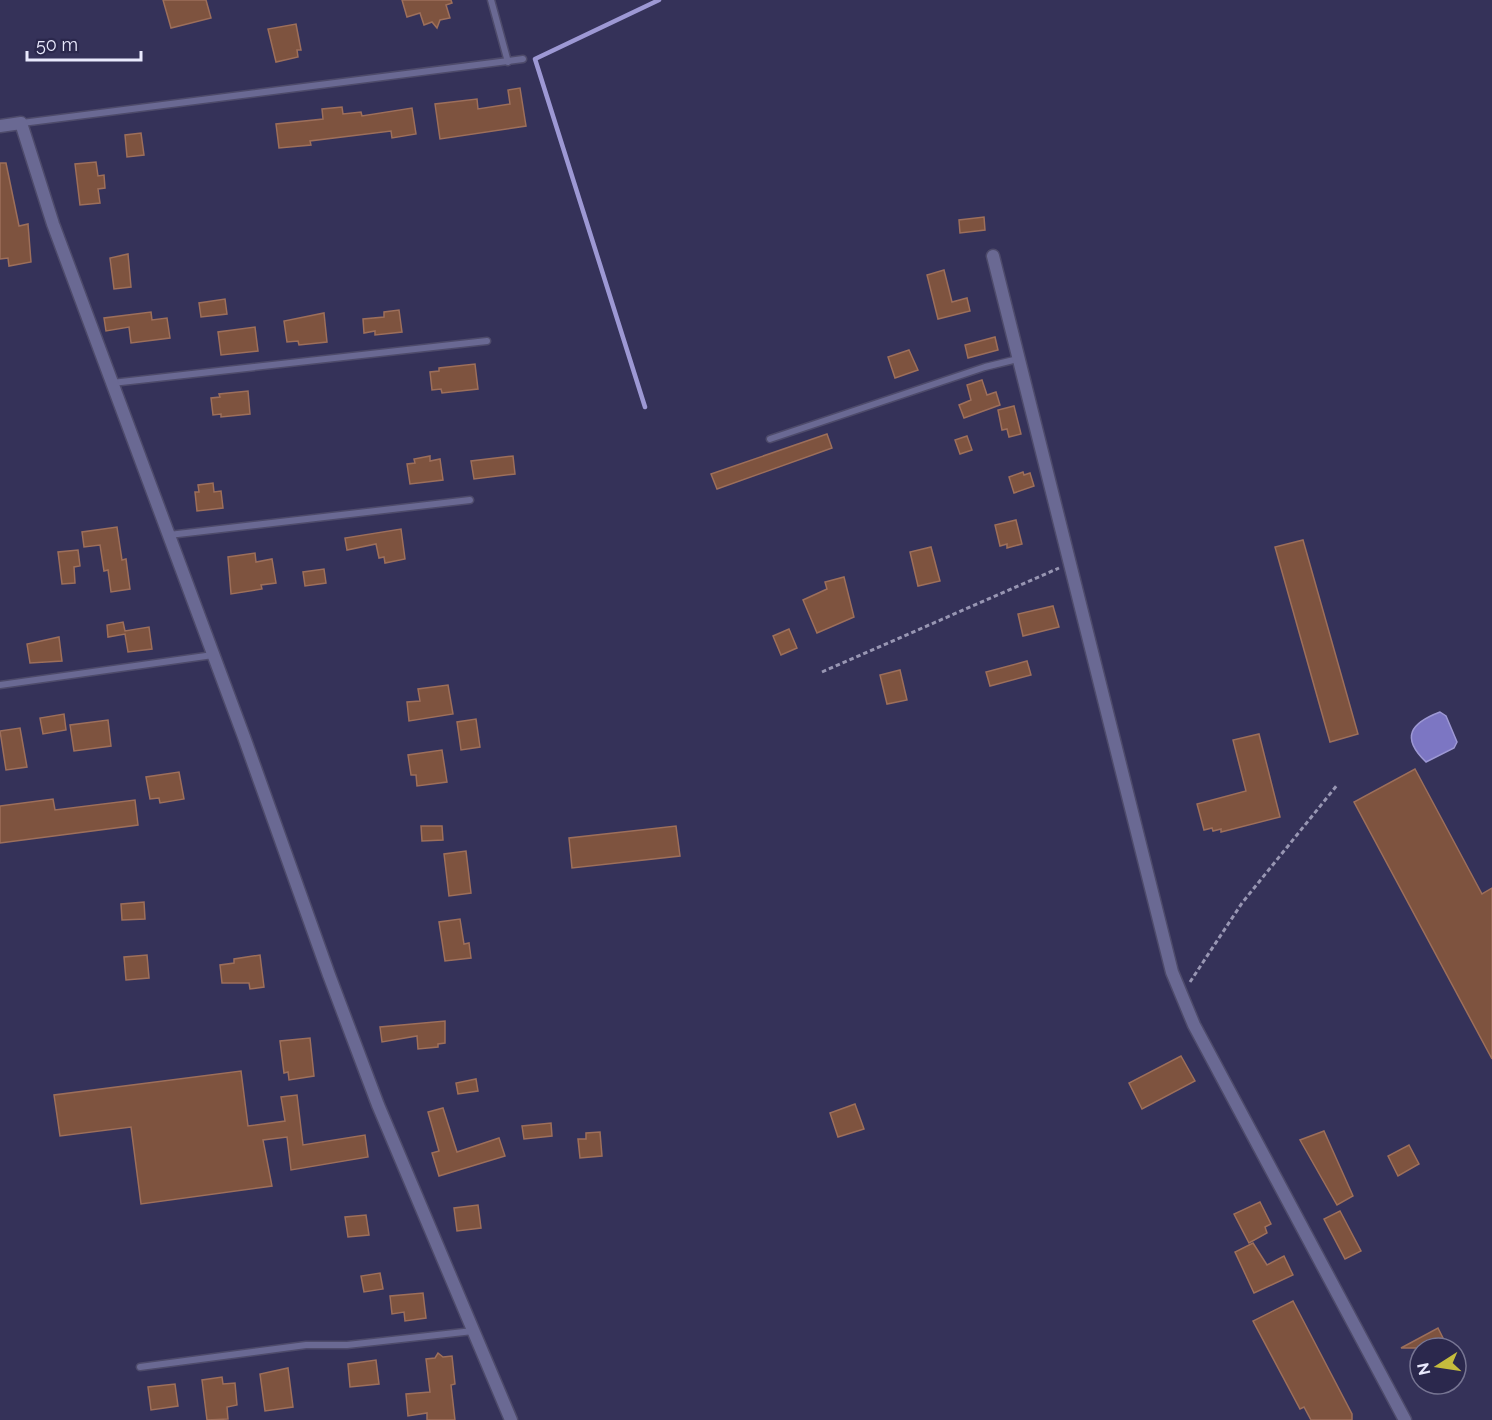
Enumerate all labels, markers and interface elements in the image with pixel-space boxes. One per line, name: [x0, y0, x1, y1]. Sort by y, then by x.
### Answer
scale bar: [27, 24, 141, 62]
text: 50 m: [36, 34, 78, 55]
north arrow: [1408, 1336, 1468, 1396]
text: N: [1413, 1361, 1434, 1377]

